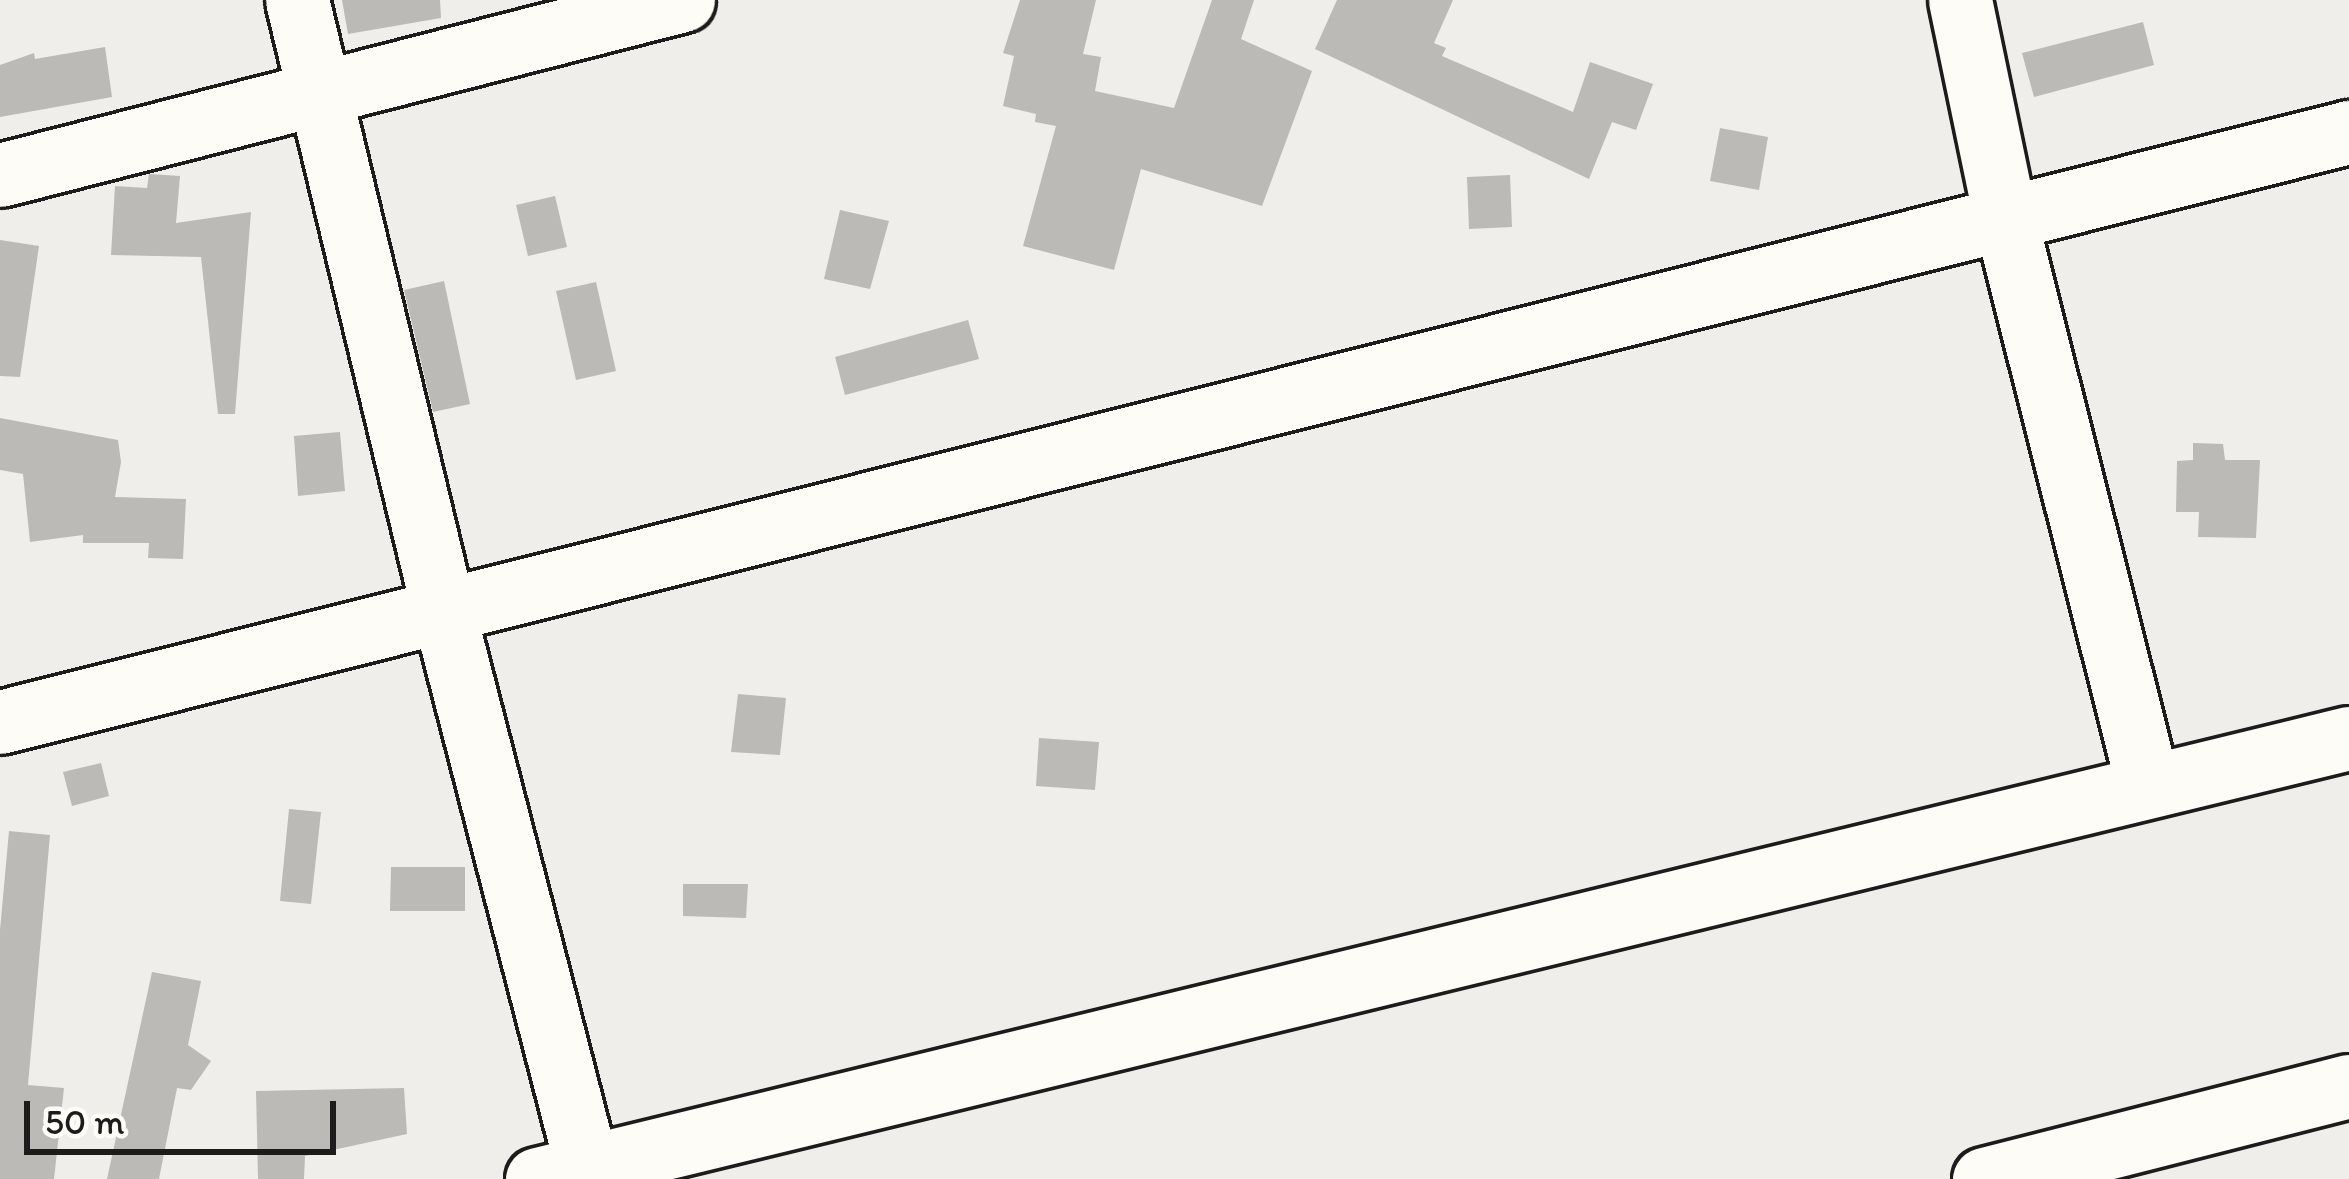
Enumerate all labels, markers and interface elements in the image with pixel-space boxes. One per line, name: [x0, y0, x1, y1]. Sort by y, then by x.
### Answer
scale bar: [30, 1077, 342, 1151]
text: 50 m: [45, 1100, 124, 1143]

